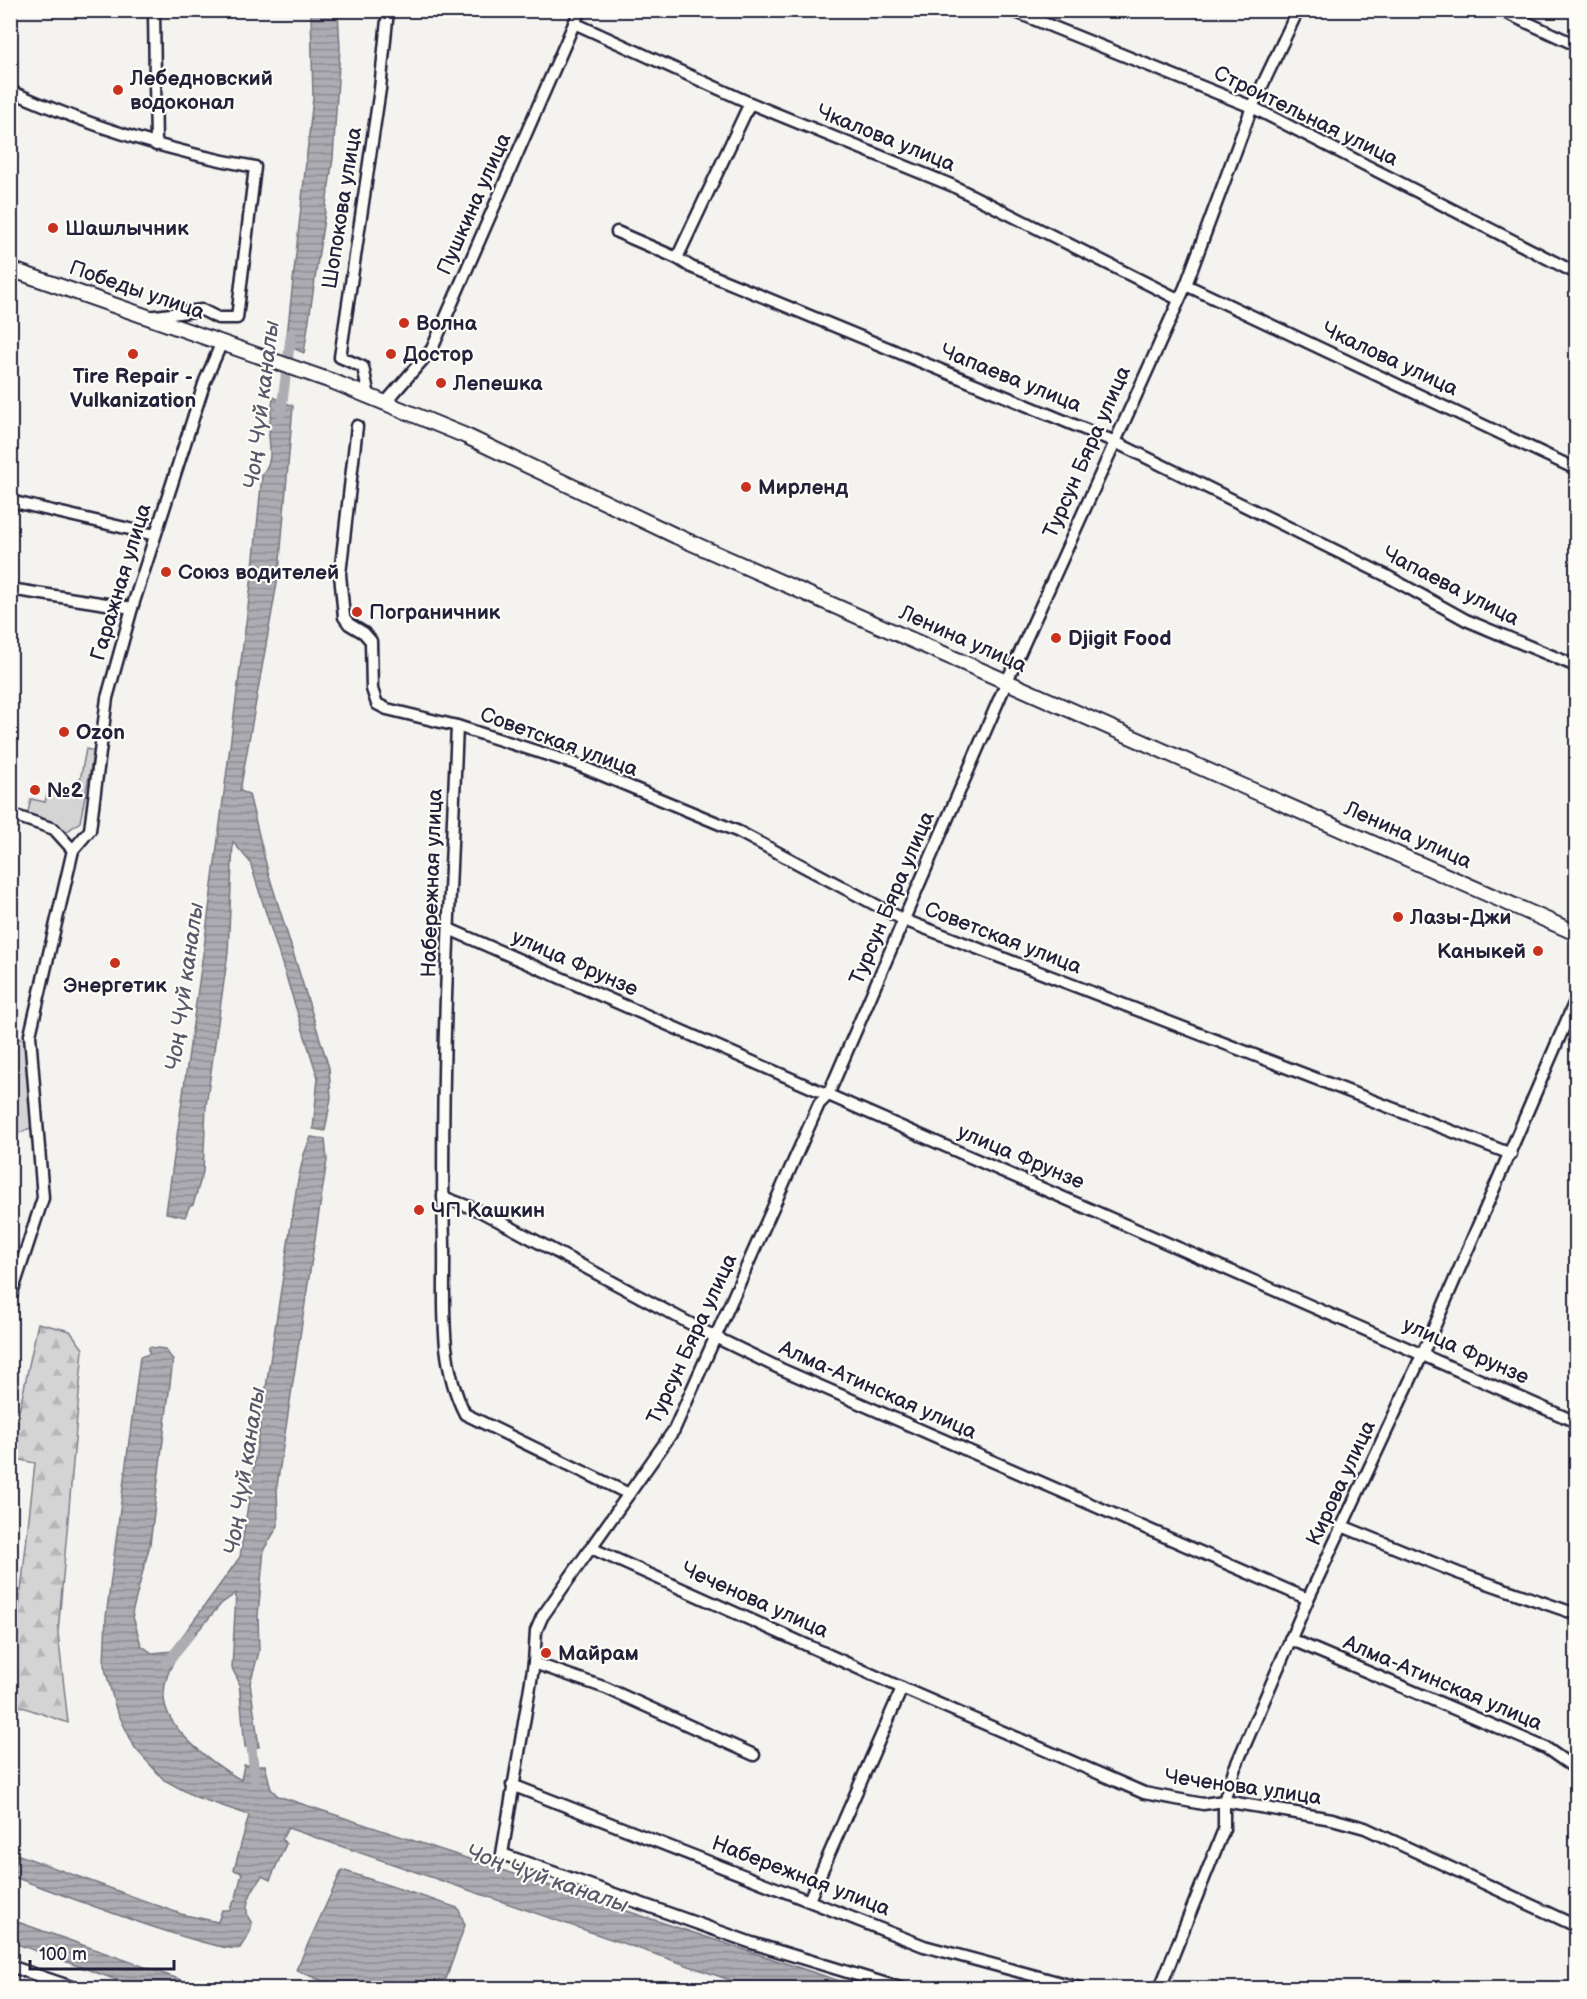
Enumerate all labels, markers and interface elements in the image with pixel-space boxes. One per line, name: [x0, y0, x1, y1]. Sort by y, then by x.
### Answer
street label: Строительная улица: [1210, 60, 1403, 172]
place label: Лебедновский водоконал: [129, 66, 273, 115]
marker: Лебедновский водоконал: [111, 83, 125, 97]
street label: Чкалова улица: [813, 99, 959, 177]
street label: Шопокова улица: [317, 125, 367, 291]
street label: Пушкина улица: [432, 129, 517, 279]
place label: Шашлычник: [65, 216, 189, 241]
marker: Шашлычник: [46, 221, 60, 235]
street label: Победы улица: [66, 255, 209, 325]
place label: Волна: [416, 311, 478, 336]
marker: Волна: [397, 316, 411, 330]
street label: Чкалова улица: [1318, 317, 1463, 402]
water label: Чоң Чүй каналы: [238, 319, 286, 491]
street label: Чапаева улица: [937, 338, 1086, 418]
place label: Достор: [403, 342, 474, 367]
marker: Tire Repair - Vulkanization: [126, 347, 140, 361]
marker: Достор: [384, 347, 398, 361]
street label: Турсун Бяра улица: [1038, 362, 1136, 542]
place label: Tire Repair - Vulkanization: [70, 364, 196, 413]
place label: Лепешка: [452, 371, 543, 396]
marker: Лепешка: [434, 376, 448, 390]
place label: Мирленд: [758, 475, 848, 500]
marker: Мирленд: [739, 480, 753, 494]
street label: Гаражная улица: [85, 500, 157, 663]
street label: Чапаева улица: [1379, 541, 1524, 631]
place label: Союз водителей: [178, 560, 339, 585]
marker: Союз водителей: [159, 565, 173, 579]
street label: Ленина улица: [895, 599, 1031, 678]
place label: Пограничник: [369, 600, 501, 625]
marker: Пограничник: [350, 605, 364, 619]
place label: Djigit Food: [1068, 626, 1171, 651]
marker: Djigit Food: [1049, 631, 1063, 645]
street label: Советская улица: [477, 702, 642, 782]
place label: Ozon: [76, 720, 125, 745]
marker: Ozon: [57, 725, 71, 739]
place label: №2: [47, 778, 83, 803]
marker: №2: [28, 783, 42, 797]
street label: Набережная улица: [416, 787, 448, 978]
street label: Ленина улица: [1340, 795, 1476, 874]
street label: Турсун Бяра улица: [844, 807, 940, 988]
street label: Советская улица: [921, 897, 1086, 980]
water label: Чоң Чүй каналы: [160, 901, 210, 1073]
place label: Лазы-Джи: [1409, 905, 1511, 930]
marker: Лазы-Джи: [1391, 910, 1405, 924]
street label: улица Фрунзе: [508, 924, 642, 1002]
place label: Каныкей: [1437, 939, 1526, 964]
marker: Каныкей: [1531, 944, 1545, 958]
marker: Энергетик: [108, 956, 122, 970]
place label: Энергетик: [63, 973, 167, 998]
street label: улица Фрунзе: [954, 1119, 1088, 1195]
place label: ЧП Кашкин: [431, 1198, 545, 1223]
marker: ЧП Кашкин: [412, 1203, 426, 1217]
street label: Турсун Бяра улица: [641, 1249, 743, 1428]
street label: улица Фрунзе: [1399, 1312, 1533, 1390]
street label: Алма-Атинская улица: [774, 1335, 981, 1445]
water label: Чоң Чүй каналы: [218, 1385, 272, 1557]
street label: Кирова улица: [1301, 1416, 1381, 1550]
street label: Чеченова улица: [678, 1556, 833, 1644]
street label: Алма-Атинская улица: [1339, 1629, 1547, 1736]
place label: Майрам: [558, 1641, 639, 1666]
marker: Майрам: [539, 1646, 553, 1660]
street label: Чеченова улица: [1163, 1764, 1324, 1810]
street label: Набережная улица: [708, 1830, 894, 1922]
water label: Чоң Чүй каналы: [462, 1839, 632, 1919]
scale bar: [30, 1933, 174, 1971]
text: 100 m: [39, 1944, 87, 1965]

